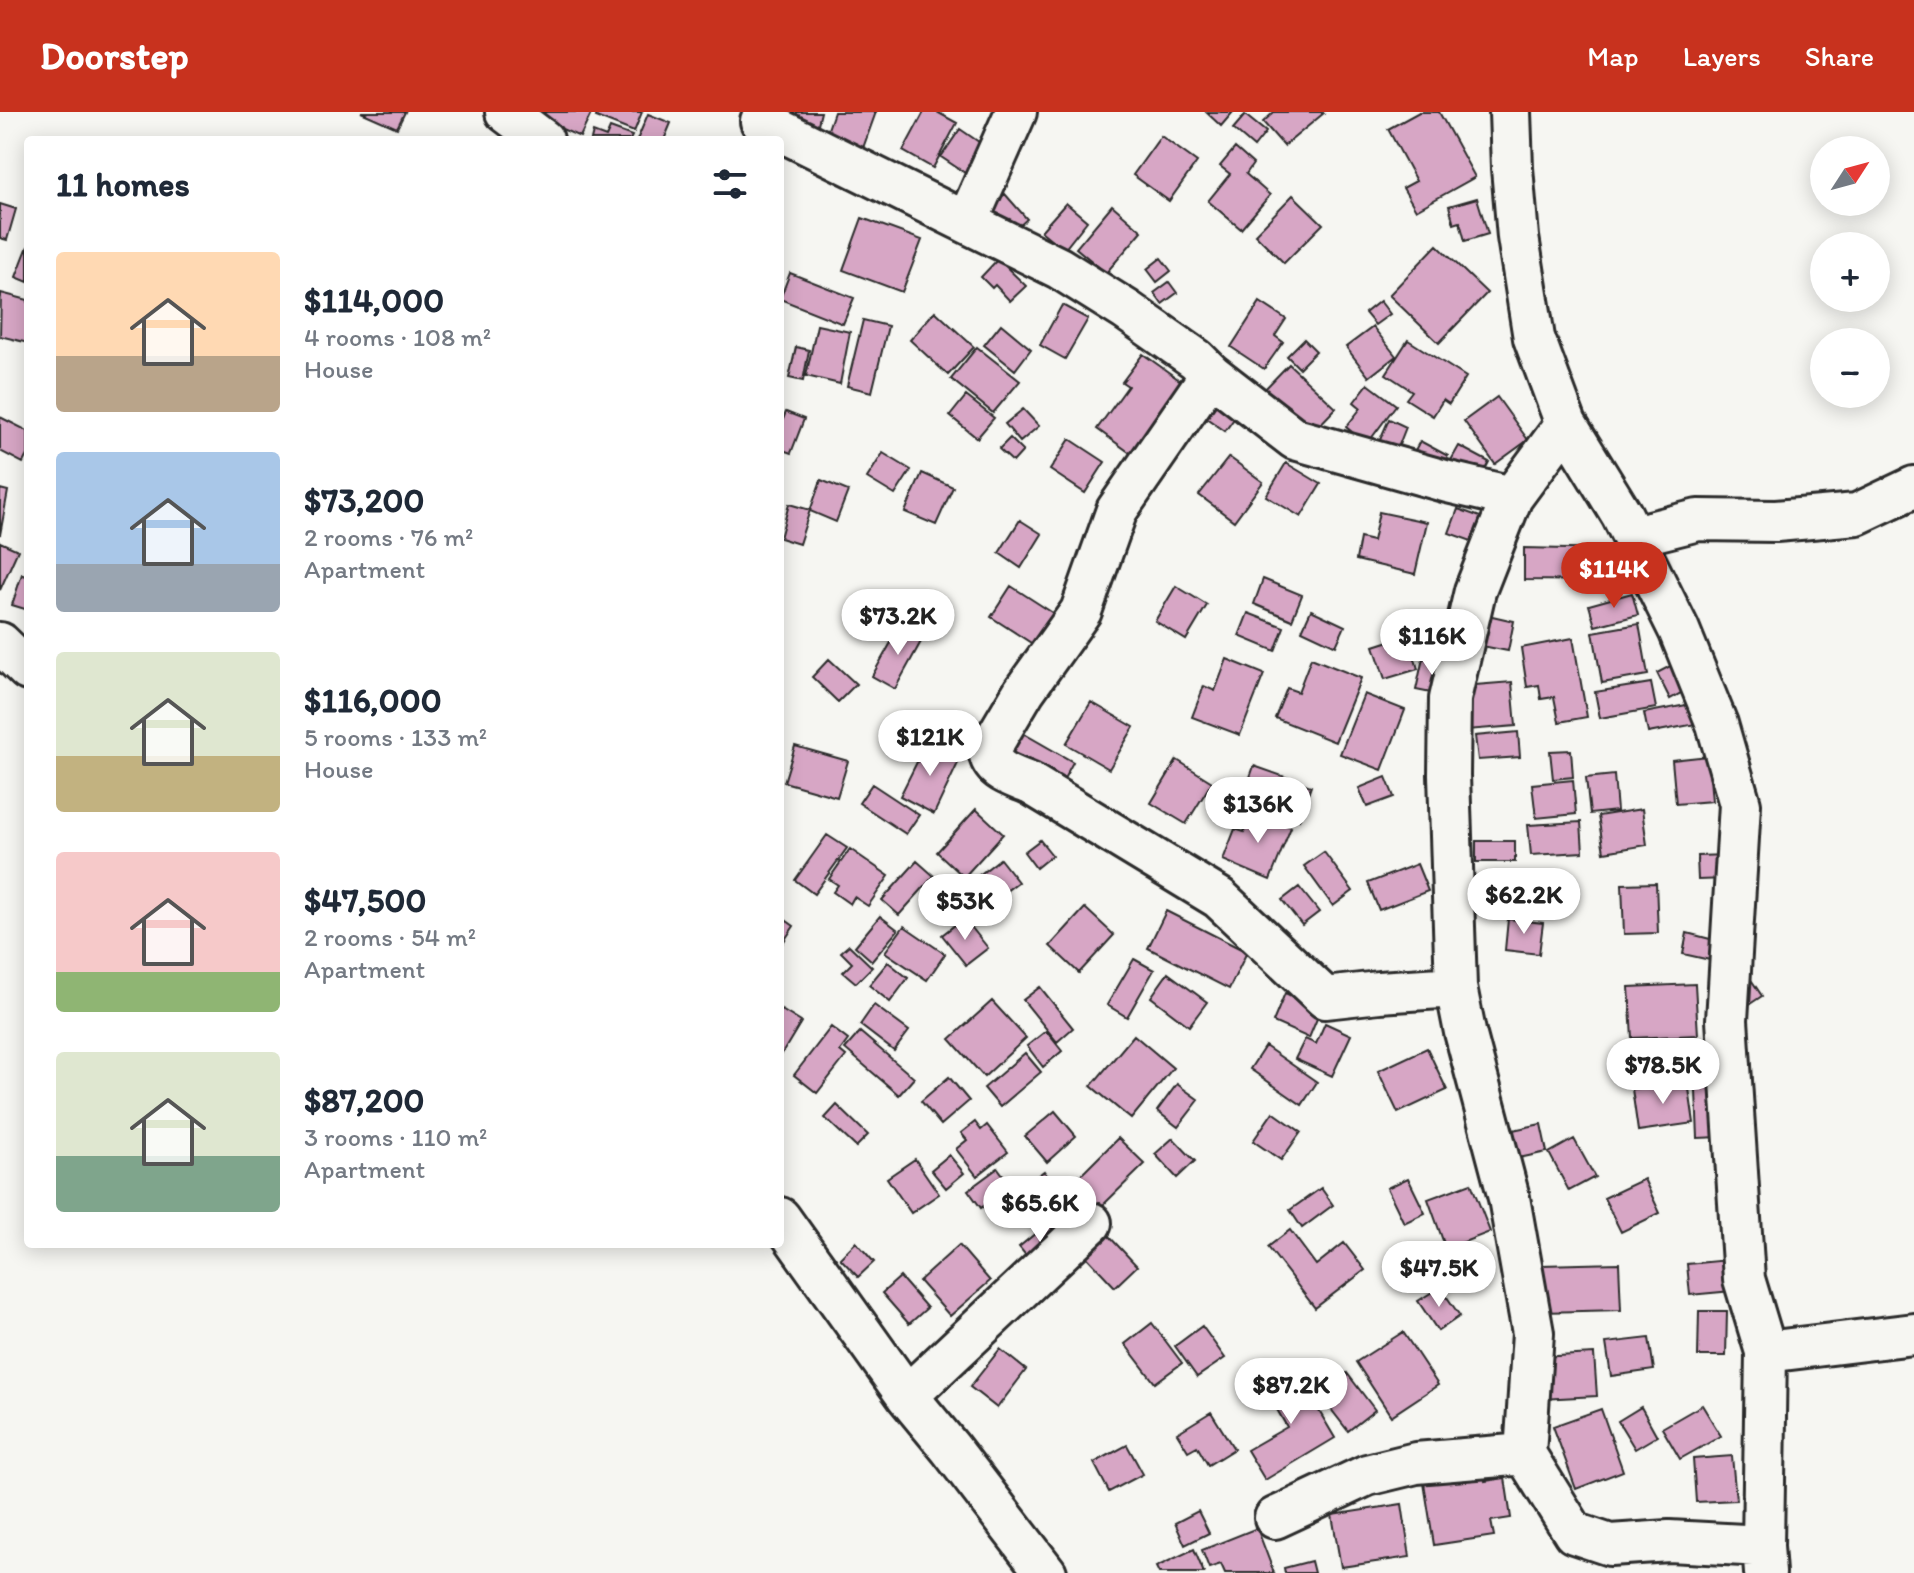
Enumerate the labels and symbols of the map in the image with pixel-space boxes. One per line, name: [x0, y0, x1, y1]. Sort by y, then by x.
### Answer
north arrow: [1810, 136, 1890, 216]
pin: $114K: [1558, 542, 1670, 610]
pin: $73.2K: [833, 589, 963, 657]
pin: $116K: [1376, 609, 1488, 677]
pin: $121K: [874, 710, 986, 778]
pin: $136K: [1202, 777, 1314, 845]
pin: $62.2K: [1459, 868, 1589, 936]
pin: $53K: [918, 874, 1012, 942]
pin: $78.5K: [1598, 1038, 1728, 1106]
pin: $65.6K: [975, 1176, 1105, 1244]
pin: $47.5K: [1374, 1241, 1504, 1309]
pin: $87.2K: [1226, 1358, 1356, 1426]

